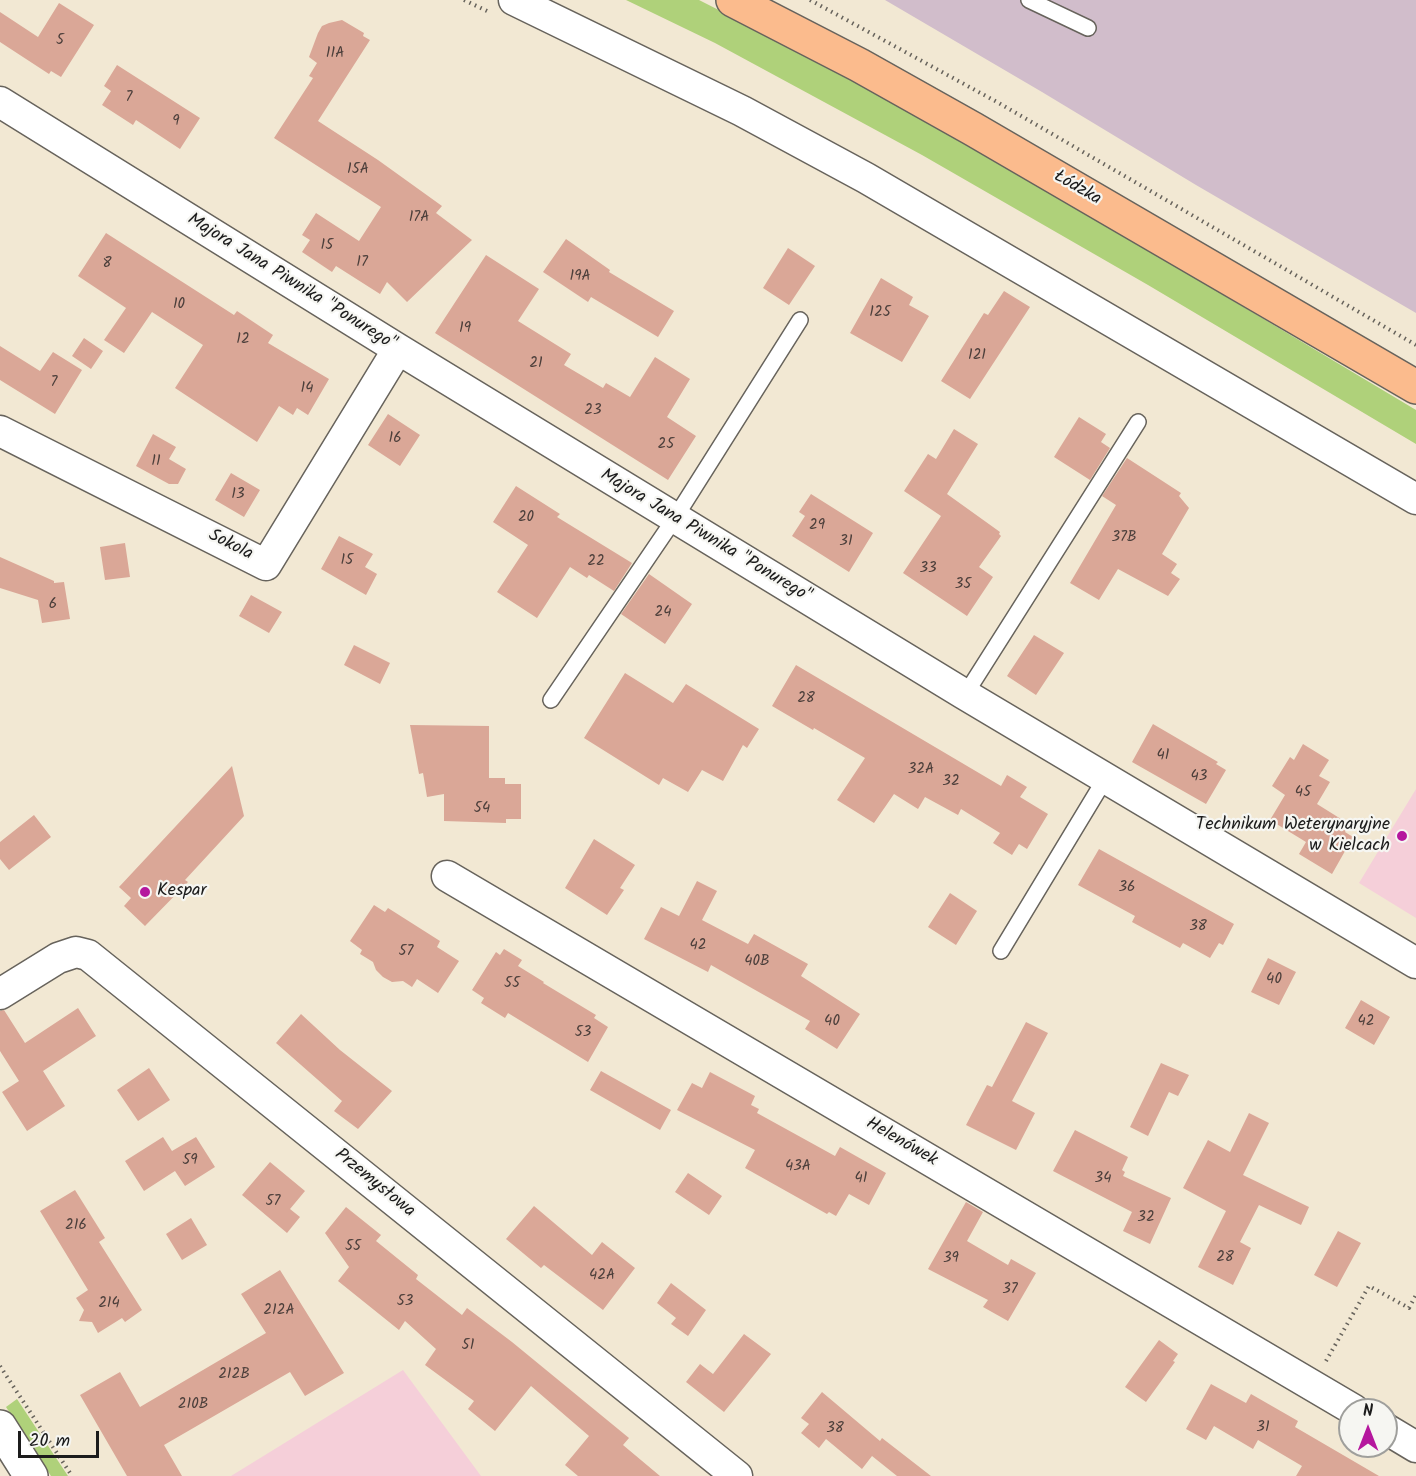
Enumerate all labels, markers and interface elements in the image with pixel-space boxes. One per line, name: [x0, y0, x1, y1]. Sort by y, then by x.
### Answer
house number: 5: [56, 32, 64, 50]
house number: 11A: [326, 45, 344, 63]
house number: 7: [126, 89, 132, 107]
house number: 9: [172, 113, 180, 131]
house number: 15A: [347, 161, 369, 179]
street label: Łódzka: [1049, 167, 1105, 211]
house number: 17A: [409, 209, 429, 227]
street label: Majora Jana Piwnika "Ponurego": [183, 210, 399, 356]
house number: 15: [321, 237, 333, 255]
house number: 17: [356, 254, 368, 272]
house number: 8: [102, 255, 112, 273]
house number: 19A: [569, 268, 591, 286]
house number: 10: [173, 296, 185, 314]
house number: 125: [869, 304, 891, 322]
house number: 19: [459, 320, 471, 338]
house number: 12: [236, 331, 250, 349]
house number: 121: [968, 347, 986, 365]
house number: 21: [529, 355, 543, 373]
house number: 7: [51, 374, 57, 392]
house number: 14: [301, 380, 313, 398]
house number: 23: [584, 402, 602, 420]
house number: 16: [388, 430, 402, 448]
house number: 25: [658, 436, 674, 454]
house number: 11: [151, 453, 161, 471]
street label: Majora Jana Piwnika "Ponurego": [596, 465, 814, 609]
house number: 13: [231, 486, 245, 504]
house number: 20: [518, 509, 534, 527]
house number: 29: [809, 517, 825, 535]
street label: Sokola: [204, 526, 256, 566]
house number: 37B: [1111, 529, 1137, 547]
house number: 31: [839, 533, 853, 551]
house number: 15: [341, 552, 353, 570]
house number: 22: [587, 553, 605, 571]
house number: 33: [919, 560, 937, 578]
house number: 35: [955, 576, 971, 594]
house number: 6: [49, 596, 57, 614]
house number: 24: [655, 604, 671, 622]
house number: 28: [797, 690, 815, 708]
house number: 41: [1157, 747, 1169, 765]
house number: 32A: [908, 761, 934, 779]
house number: 43: [1191, 768, 1207, 786]
house number: 32: [942, 773, 960, 791]
house number: 45: [1295, 784, 1311, 802]
house number: 54: [474, 800, 490, 818]
place label: Technikum Weterynaryjne w Kielcach: [1196, 815, 1390, 858]
marker: Technikum Weterynaryjne w Kielcach: [1395, 829, 1409, 843]
house number: 36: [1119, 879, 1135, 897]
place label: Kespar: [157, 881, 206, 903]
marker: Kespar: [138, 885, 152, 899]
house number: 38: [1189, 918, 1207, 936]
house number: 42: [690, 937, 706, 955]
house number: 57: [399, 943, 413, 961]
house number: 40B: [744, 953, 770, 971]
house number: 40: [1266, 971, 1282, 989]
house number: 55: [504, 975, 520, 993]
house number: 40: [824, 1013, 840, 1031]
house number: 42: [1358, 1013, 1374, 1031]
house number: 53: [575, 1024, 591, 1042]
street label: Helenówek: [861, 1114, 941, 1172]
street label: Przemysłowa: [329, 1145, 419, 1223]
house number: 59: [182, 1152, 198, 1170]
house number: 43A: [785, 1158, 811, 1176]
house number: 41: [855, 1170, 867, 1188]
house number: 34: [1095, 1170, 1111, 1188]
house number: 57: [266, 1193, 280, 1211]
house number: 32: [1137, 1209, 1155, 1227]
house number: 216: [65, 1217, 87, 1235]
house number: 55: [345, 1238, 361, 1256]
house number: 28: [1216, 1249, 1234, 1267]
house number: 39: [943, 1250, 959, 1268]
house number: 42A: [589, 1267, 615, 1285]
house number: 37: [1002, 1281, 1018, 1299]
house number: 53: [397, 1293, 413, 1311]
house number: 214: [98, 1295, 120, 1313]
house number: 212A: [263, 1302, 295, 1320]
house number: 51: [462, 1337, 474, 1355]
house number: 212B: [218, 1366, 250, 1384]
house number: 210B: [178, 1396, 208, 1414]
north arrow: [1338, 1398, 1398, 1458]
text: N: [1363, 1399, 1373, 1424]
scale bar: [21, 1419, 102, 1457]
house number: 31: [1256, 1419, 1270, 1437]
house number: 38: [826, 1420, 844, 1438]
text: 20 m: [29, 1427, 70, 1456]

